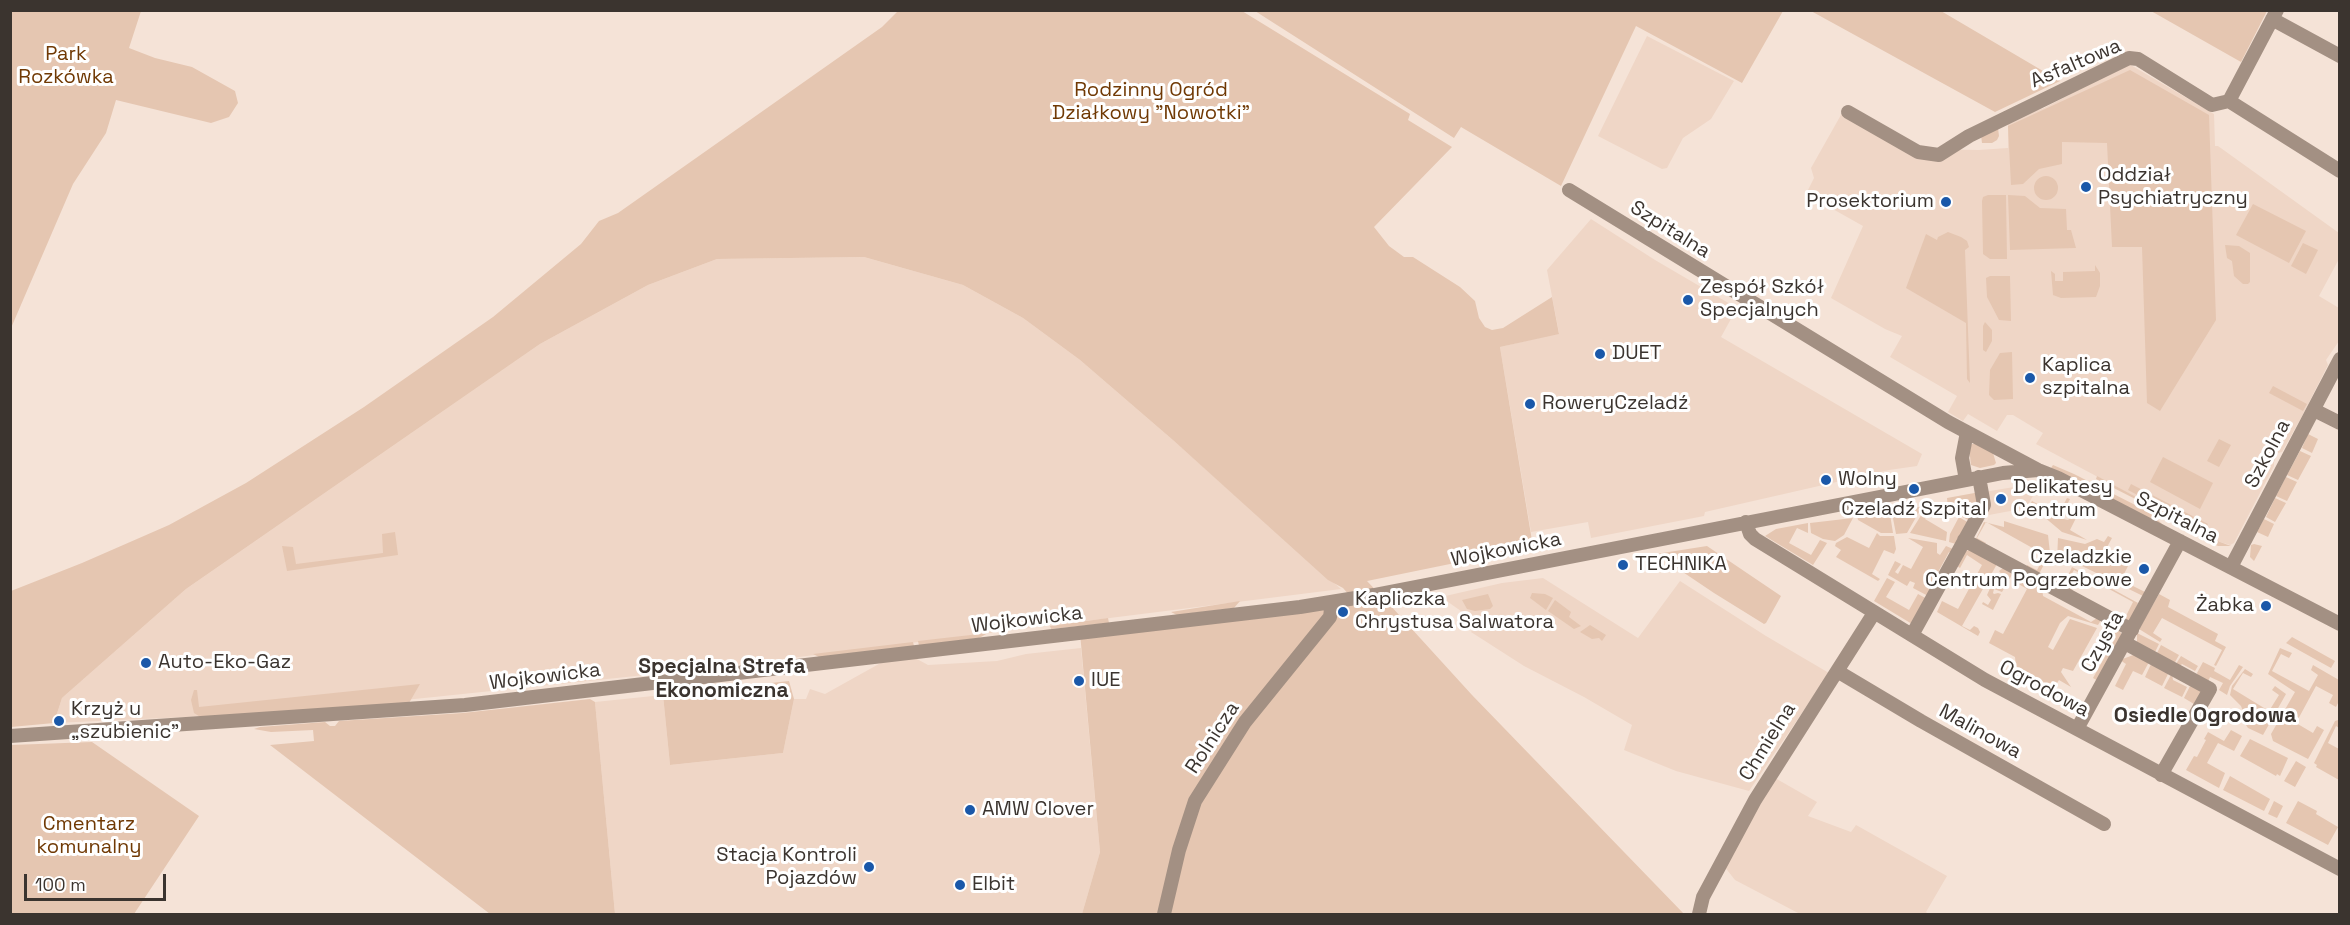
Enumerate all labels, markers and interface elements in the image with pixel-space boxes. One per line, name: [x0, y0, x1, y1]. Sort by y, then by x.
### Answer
street label: Asfaltowa: [2027, 34, 2125, 94]
park label: Park Rozkówka: [18, 43, 114, 90]
park label: Rodzinny Ogród Działkowy "Nowotki": [1052, 79, 1250, 126]
place label: Oddział Psychiatryczny: [2098, 164, 2248, 211]
marker: Oddział Psychiatryczny: [2079, 180, 2093, 194]
place label: Prosektorium: [1806, 190, 1934, 214]
marker: Prosektorium: [1939, 195, 1953, 209]
street label: Szpitalna: [1626, 196, 1714, 264]
place label: Zespół Szkół Specjalnych: [1700, 276, 1824, 323]
marker: Zespół Szkół Specjalnych: [1681, 293, 1695, 307]
place label: DUET: [1612, 342, 1662, 366]
marker: DUET: [1593, 347, 1607, 361]
place label: Kaplica szpitalna: [2042, 354, 2130, 401]
marker: Kaplica szpitalna: [2023, 371, 2037, 385]
place label: RoweryCzeladź: [1542, 392, 1688, 416]
marker: RoweryCzeladź: [1523, 397, 1537, 411]
street label: Szkolna: [2240, 416, 2296, 492]
place label: Wolny: [1838, 468, 1897, 492]
marker: Wolny: [1819, 473, 1833, 487]
place label: Delikatesy Centrum: [2013, 476, 2113, 523]
marker: Czeladź Szpital: [1907, 482, 1921, 496]
street label: Szpitalna: [2132, 487, 2222, 549]
marker: Delikatesy Centrum: [1994, 492, 2008, 506]
place label: Czeladź Szpital: [1841, 498, 1987, 522]
street label: Wojkowicka: [1449, 528, 1563, 572]
place label: Czeladzkie Centrum Pogrzebowe: [1925, 546, 2132, 593]
place label: TECHNIKA: [1635, 553, 1727, 577]
marker: TECHNIKA: [1616, 558, 1630, 572]
marker: Czeladzkie Centrum Pogrzebowe: [2137, 562, 2151, 576]
place label: Kapliczka Chrystusa Salwatora: [1355, 588, 1554, 635]
place label: Żabka: [2196, 594, 2254, 618]
marker: Żabka: [2259, 599, 2273, 613]
street label: Wojkowicka: [970, 601, 1084, 639]
marker: Kapliczka Chrystusa Salwatora: [1336, 605, 1350, 619]
street label: Czysta: [2076, 607, 2130, 677]
place label: Auto-Eko-Gaz: [158, 651, 291, 675]
district label: Specjalna Strefa Ekonomiczna: [638, 654, 806, 704]
street label: Ogrodowa: [1995, 655, 2093, 723]
marker: Auto-Eko-Gaz: [139, 656, 153, 670]
street label: Wojkowicka: [488, 658, 602, 696]
place label: IUE: [1091, 669, 1120, 693]
marker: IUE: [1072, 674, 1086, 688]
place label: Krzyż u „szubienic”: [71, 698, 179, 745]
street label: Rolnicza: [1181, 698, 1245, 778]
street label: Chmielna: [1735, 698, 1801, 786]
street label: Malinowa: [1935, 700, 2025, 764]
district label: Osiedle Ogrodowa: [2114, 703, 2296, 729]
marker: Krzyż u „szubienic”: [52, 714, 66, 728]
place label: AMW Clover: [982, 798, 1094, 822]
marker: AMW Clover: [963, 803, 977, 817]
park label: Cmentarz komunalny: [37, 813, 141, 860]
place label: Stacja Kontroli Pojazdów: [716, 844, 857, 891]
marker: Stacja Kontroli Pojazdów: [862, 860, 876, 874]
scale bar: [27, 862, 170, 900]
text: 100 m: [35, 873, 86, 896]
place label: Elbit: [972, 873, 1015, 897]
marker: Elbit: [953, 878, 967, 892]

